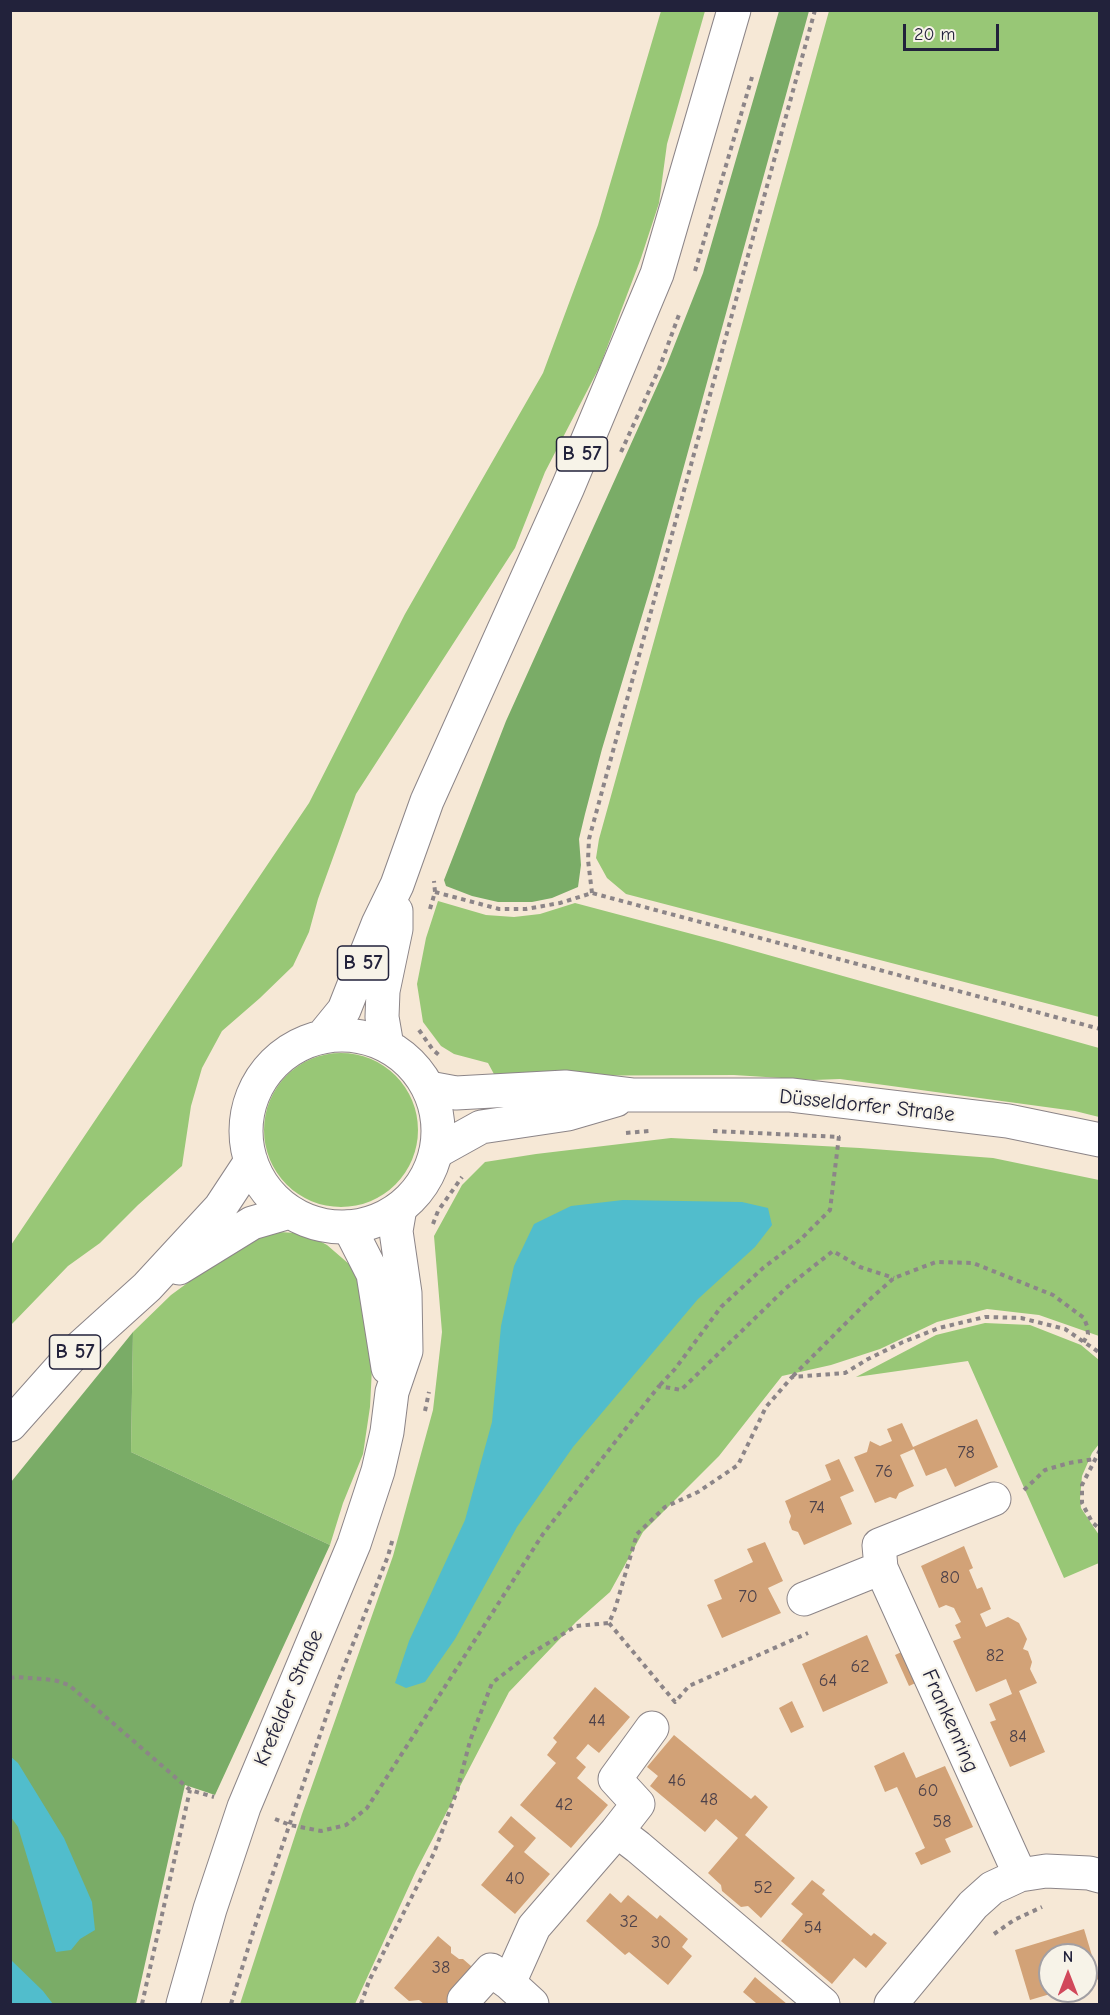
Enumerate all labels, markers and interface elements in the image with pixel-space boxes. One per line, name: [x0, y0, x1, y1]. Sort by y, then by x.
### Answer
scale bar: [906, 12, 1002, 50]
text: 20 m: [914, 24, 955, 45]
road number: B 57: [556, 437, 608, 471]
road number: B 57: [338, 946, 388, 980]
street label: Düsseldorfer Straße: [778, 1084, 956, 1128]
road number: B 57: [50, 1335, 100, 1369]
house number: 78: [957, 1442, 975, 1464]
house number: 76: [875, 1461, 893, 1483]
house number: 74: [809, 1497, 825, 1519]
house number: 80: [940, 1567, 960, 1589]
house number: 70: [738, 1586, 758, 1608]
street label: Krefelder Straße: [249, 1626, 329, 1770]
house number: 82: [986, 1645, 1004, 1667]
house number: 62: [850, 1656, 870, 1678]
street label: Frankenring: [916, 1666, 984, 1776]
house number: 64: [819, 1670, 837, 1692]
house number: 44: [588, 1710, 606, 1732]
house number: 84: [1009, 1726, 1027, 1748]
house number: 46: [668, 1770, 686, 1792]
house number: 60: [918, 1780, 938, 1802]
house number: 48: [700, 1789, 718, 1811]
house number: 42: [555, 1794, 573, 1816]
house number: 58: [932, 1811, 952, 1833]
house number: 40: [505, 1868, 525, 1890]
house number: 52: [753, 1877, 773, 1899]
house number: 32: [620, 1911, 638, 1933]
house number: 54: [804, 1917, 822, 1939]
house number: 30: [651, 1932, 671, 1954]
north arrow: [1038, 1943, 1098, 2003]
text: N: [1063, 1948, 1073, 1966]
house number: 38: [432, 1957, 450, 1979]

